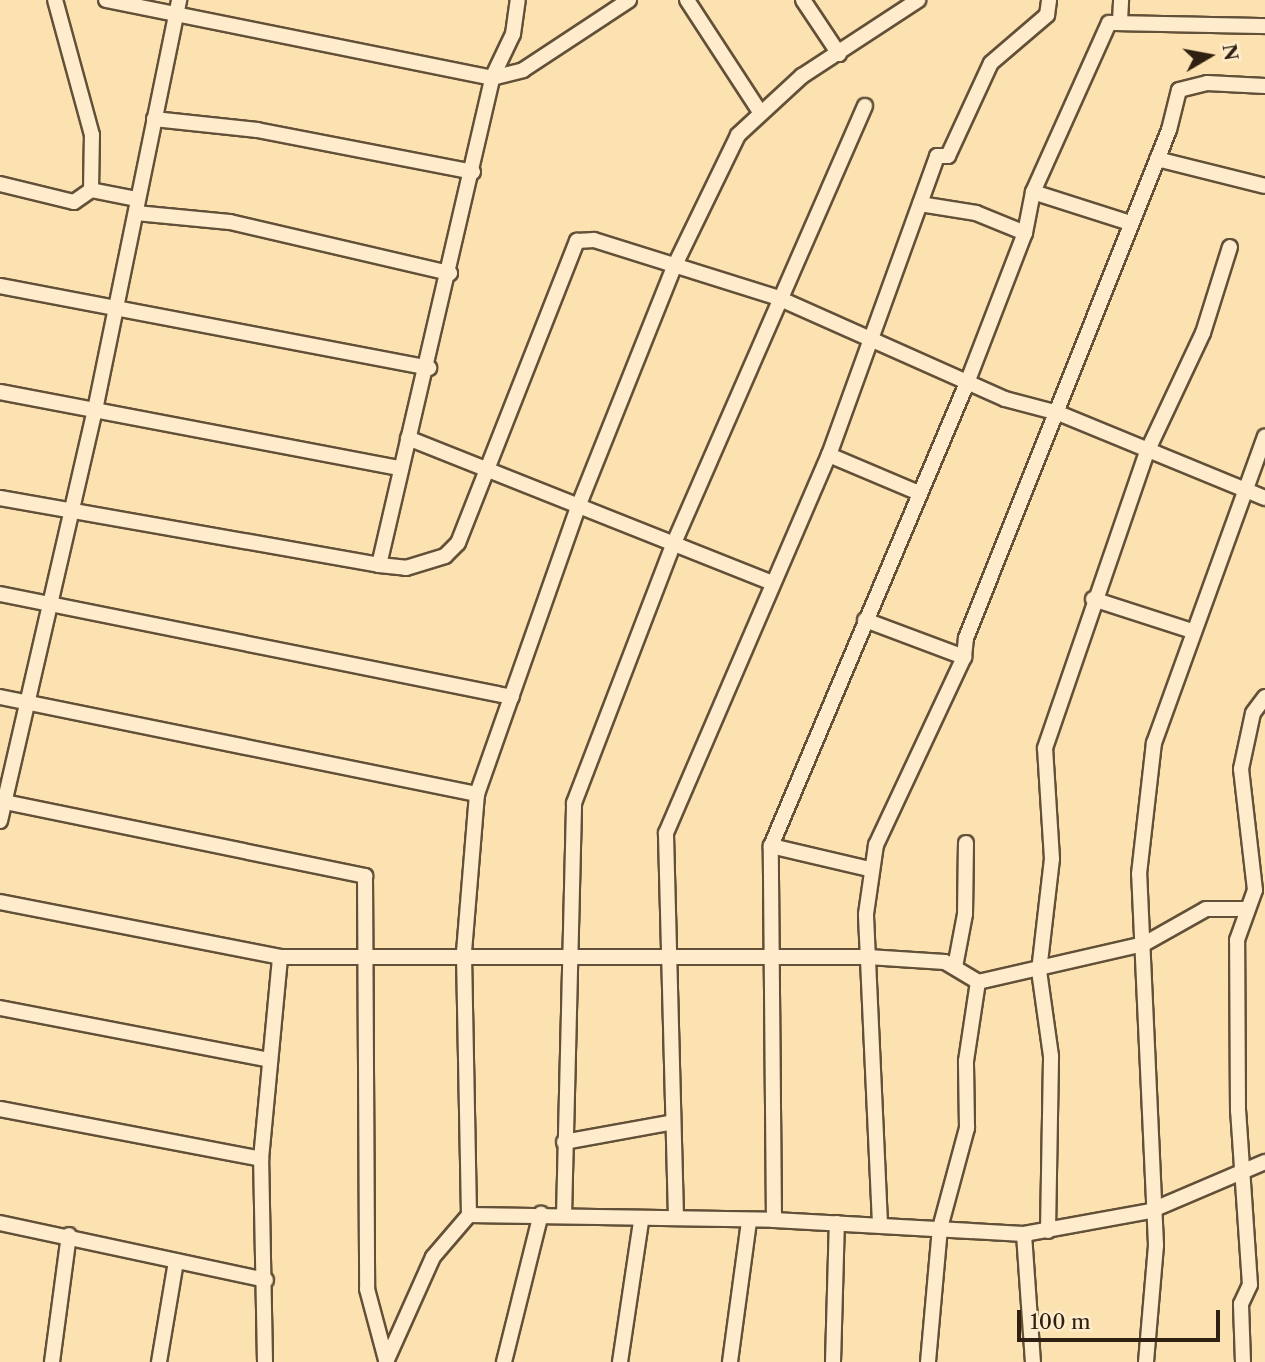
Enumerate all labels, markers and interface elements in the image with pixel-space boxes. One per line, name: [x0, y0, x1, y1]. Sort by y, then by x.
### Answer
north arrow: [1174, 21, 1244, 91]
text: N: [1217, 42, 1243, 62]
scale bar: [1020, 1296, 1223, 1340]
text: 100 m: [1030, 1309, 1091, 1334]

